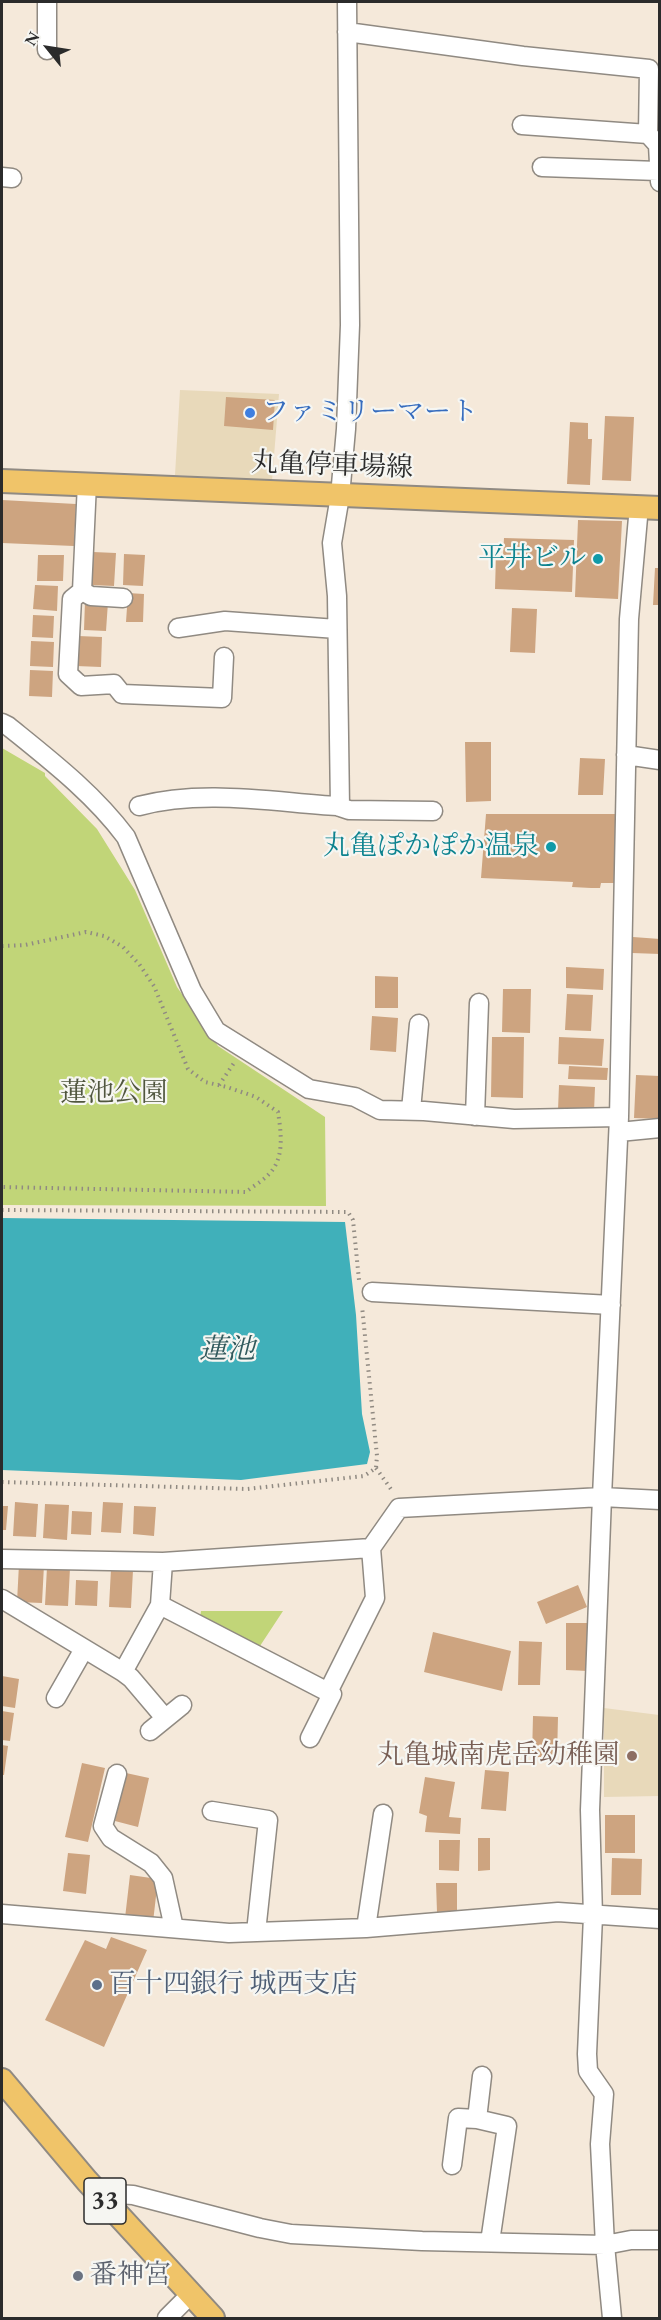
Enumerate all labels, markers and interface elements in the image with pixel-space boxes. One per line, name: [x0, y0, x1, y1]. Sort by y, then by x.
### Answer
north arrow: [18, 18, 78, 78]
text: N: [20, 28, 44, 50]
place label: ファミリーマート: [262, 397, 478, 429]
marker: ファミリーマート: [243, 406, 257, 420]
street label: 丸亀停車場線: [250, 447, 414, 485]
place label: 平井ビル: [478, 543, 586, 575]
marker: 平井ビル: [591, 552, 605, 566]
place label: 丸亀ぽかぽか温泉: [323, 831, 539, 863]
marker: 丸亀ぽかぽか温泉: [544, 840, 558, 854]
park label: 蓮池公園: [60, 1078, 168, 1110]
water label: 蓮池: [199, 1333, 255, 1367]
place label: 丸亀城南虎岳幼稚園: [377, 1740, 620, 1772]
marker: 丸亀城南虎岳幼稚園: [625, 1749, 639, 1763]
place label: 百十四銀行 城西支店: [109, 1969, 357, 2001]
marker: 百十四銀行 城西支店: [90, 1978, 104, 1992]
road number: 33: [84, 2178, 126, 2224]
place label: 番神宮: [90, 2260, 171, 2292]
marker: 番神宮: [71, 2269, 85, 2283]

